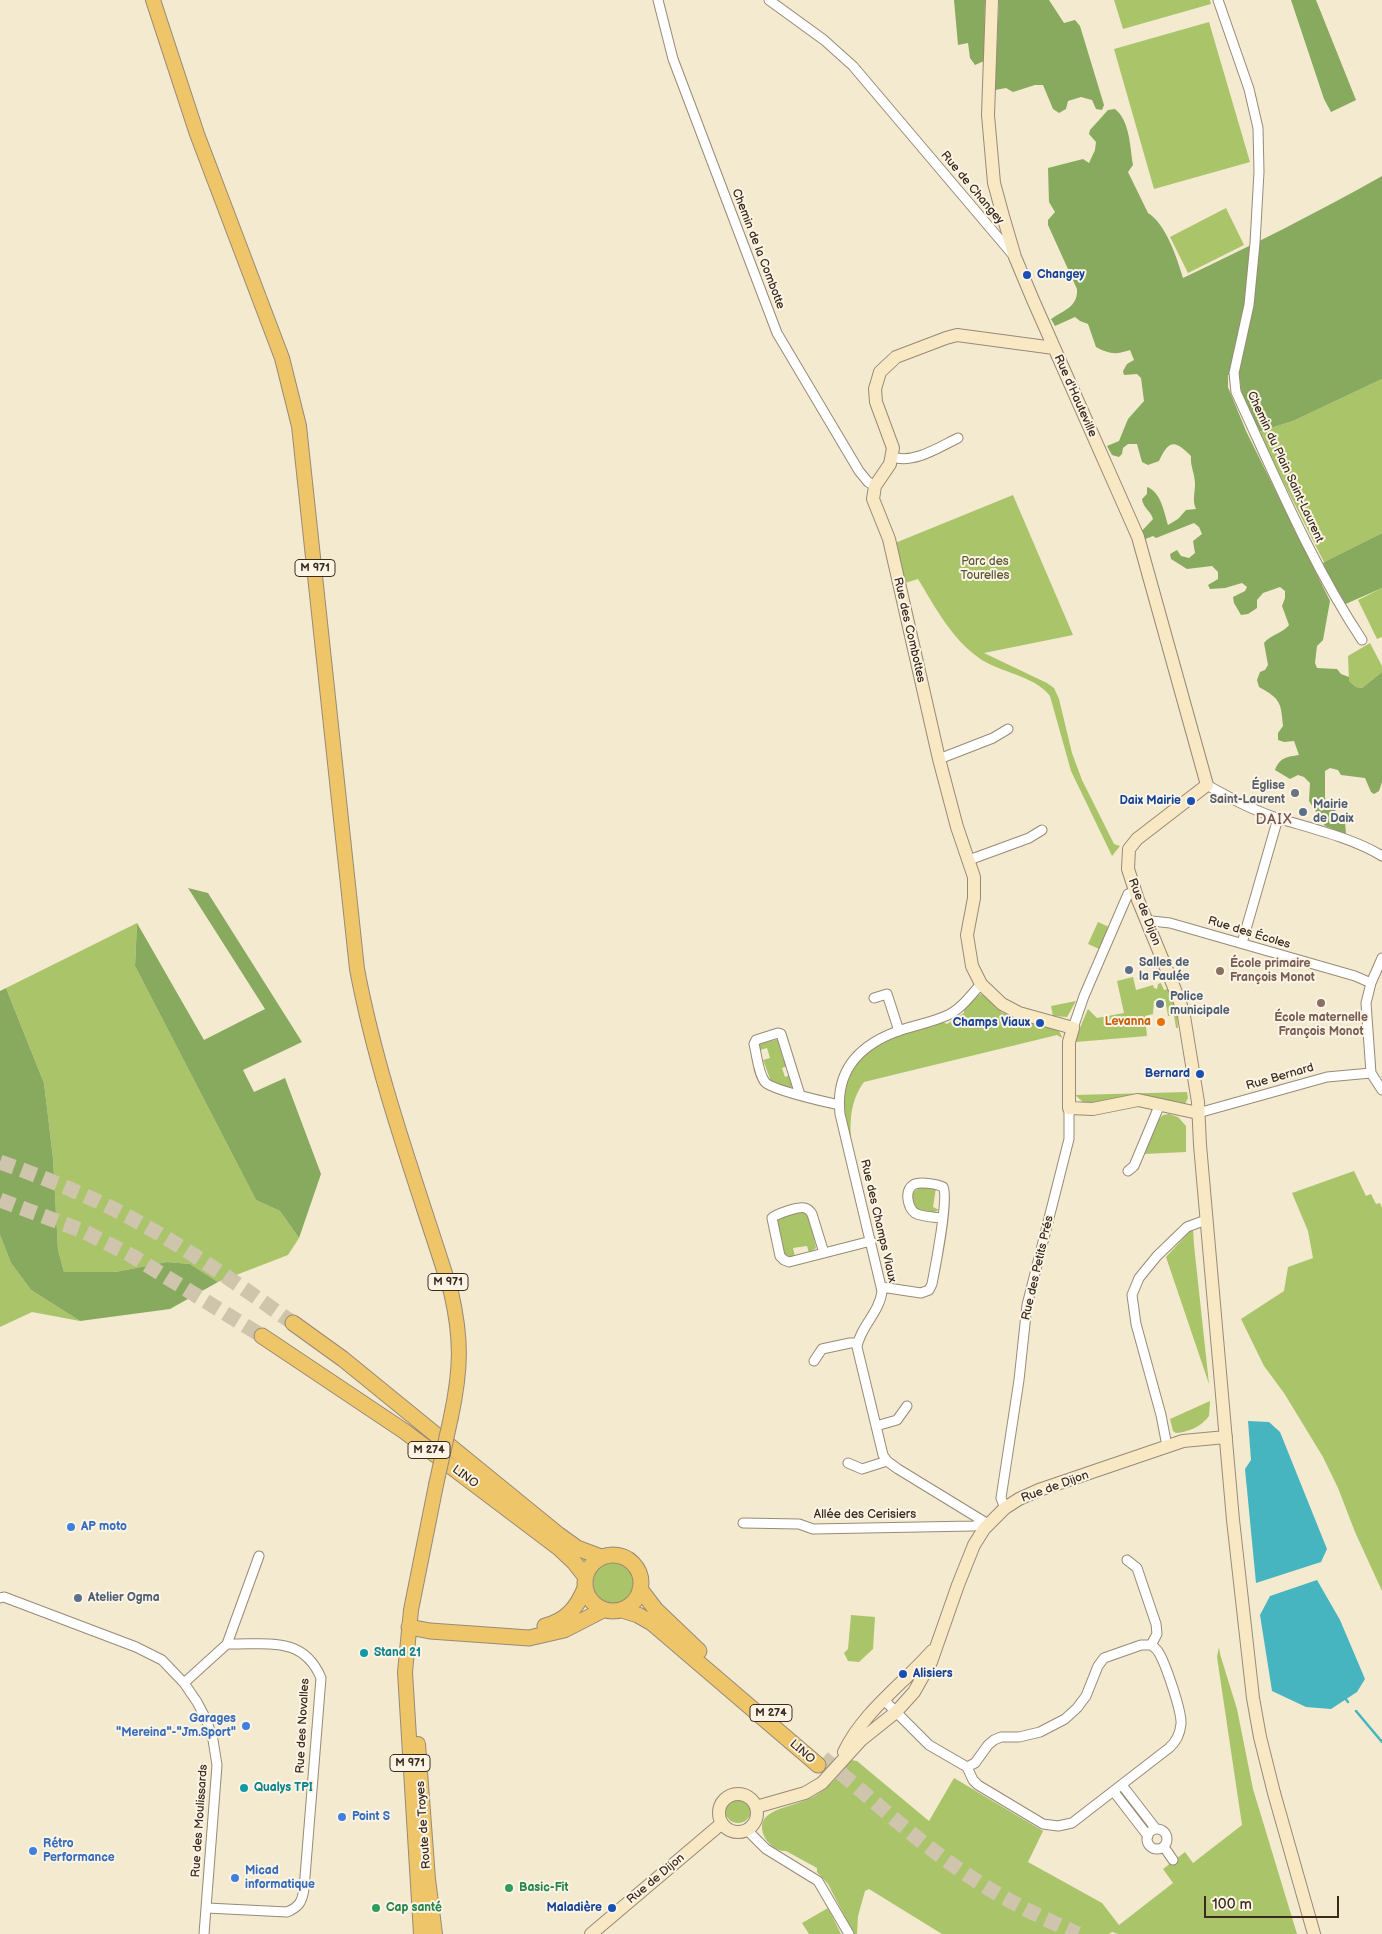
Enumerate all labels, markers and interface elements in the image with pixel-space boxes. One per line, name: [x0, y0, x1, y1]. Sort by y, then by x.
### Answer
street label: Rue de Changey: [937, 149, 1007, 227]
street label: Chemin de la Combotte: [728, 187, 788, 311]
place label: Changey: [1037, 268, 1085, 282]
marker: Changey: [1021, 269, 1033, 281]
street label: Rue d'Hauteville: [1050, 353, 1100, 439]
street label: Chemin du Plain Saint-Laurent: [1244, 389, 1326, 545]
park label: Parc des Tourelles: [961, 555, 1009, 583]
road number: M 971: [295, 560, 335, 576]
street label: Rue des Combottes: [890, 576, 928, 684]
place label: Église Saint-Laurent: [1210, 779, 1285, 807]
marker: Église Saint-Laurent: [1289, 787, 1301, 799]
place label: Daix Mairie: [1120, 794, 1181, 808]
marker: Daix Mairie: [1185, 795, 1197, 807]
place label: Mairie de Daix: [1313, 798, 1354, 826]
marker: Mairie de Daix: [1297, 806, 1309, 818]
district label: DAIX: [1255, 811, 1293, 829]
street label: Rue de Dijon: [1125, 876, 1163, 948]
street label: Rue des Écoles: [1206, 914, 1292, 952]
place label: Salles de la Paulée: [1139, 956, 1190, 984]
place label: École primaire François Monot: [1230, 957, 1315, 985]
marker: Salles de la Paulée: [1123, 964, 1135, 976]
marker: École primaire François Monot: [1214, 965, 1226, 977]
place label: Police municipale: [1170, 990, 1230, 1018]
marker: École maternelle François Monot: [1315, 997, 1327, 1009]
marker: Police municipale: [1154, 998, 1166, 1010]
place label: École maternelle François Monot: [1274, 1011, 1368, 1039]
place label: Levanna: [1105, 1015, 1151, 1029]
place label: Champs Viaux: [953, 1016, 1030, 1030]
marker: Levanna: [1155, 1016, 1167, 1028]
marker: Champs Viaux: [1034, 1017, 1046, 1029]
street label: Rue Bernard: [1244, 1060, 1316, 1094]
place label: Bernard: [1145, 1067, 1190, 1081]
marker: Bernard: [1194, 1068, 1206, 1080]
street label: Rue des Champs Viaux: [857, 1158, 899, 1284]
street label: Rue des Petits Prés: [1019, 1214, 1057, 1322]
road number: M 971: [428, 1274, 468, 1290]
road number: M 274: [408, 1442, 450, 1458]
street label: LINO: [449, 1463, 481, 1491]
street label: Rue de Dijon: [1019, 1468, 1091, 1506]
street label: Allée des Cerisiers: [814, 1508, 916, 1522]
place label: AP moto: [81, 1520, 127, 1534]
marker: AP moto: [65, 1521, 77, 1533]
place label: Atelier Ogma: [88, 1591, 160, 1605]
marker: Atelier Ogma: [72, 1592, 84, 1604]
place label: Stand 21: [374, 1646, 421, 1660]
marker: Stand 21: [358, 1647, 370, 1659]
place label: Alisiers: [913, 1667, 953, 1681]
marker: Alisiers: [897, 1668, 909, 1680]
street label: Rue des Novalles: [293, 1678, 313, 1774]
road number: M 274: [750, 1705, 792, 1722]
place label: Garages "Mereina"-"Jm.Sport": [116, 1712, 236, 1740]
marker: Garages "Mereina"-"Jm.Sport": [240, 1720, 252, 1732]
street label: LINO: [786, 1737, 818, 1767]
road number: M 971: [390, 1755, 430, 1772]
street label: Rue des Moulissards: [189, 1764, 211, 1878]
place label: Qualys TPI: [254, 1781, 313, 1795]
street label: Route de Troyes: [414, 1781, 434, 1869]
marker: Qualys TPI: [238, 1782, 250, 1794]
place label: Point S: [352, 1810, 390, 1824]
marker: Point S: [336, 1811, 348, 1823]
place label: Rétro Performance: [43, 1837, 115, 1865]
marker: Rétro Performance: [27, 1845, 39, 1857]
street label: Rue de Dijon: [624, 1851, 688, 1907]
place label: Micad informatique: [245, 1864, 315, 1892]
marker: Micad informatique: [229, 1872, 241, 1884]
place label: Basic-Fit: [519, 1881, 568, 1895]
marker: Basic-Fit: [503, 1882, 515, 1894]
scale bar: [1207, 1886, 1342, 1918]
text: 100 m: [1212, 1895, 1252, 1914]
place label: Cap santé: [386, 1901, 442, 1915]
place label: Maladière: [546, 1901, 602, 1915]
marker: Cap santé: [370, 1902, 382, 1914]
marker: Maladière: [606, 1902, 618, 1914]

